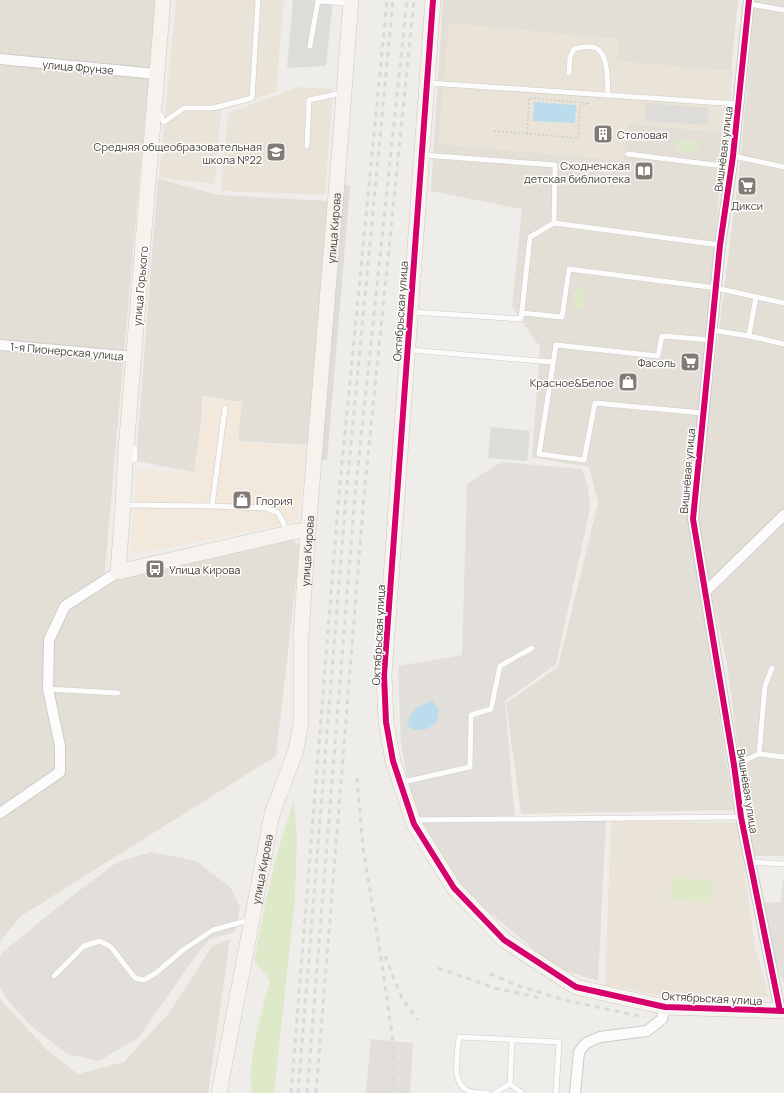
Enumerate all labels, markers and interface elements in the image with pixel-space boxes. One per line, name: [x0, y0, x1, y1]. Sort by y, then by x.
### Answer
street label: улица Фрунзе: [42, 56, 115, 78]
street label: Вишнёвая улица: [710, 106, 736, 192]
building icon: Столовая: [592, 123, 614, 145]
place label: Столовая: [617, 127, 668, 142]
place label: Средняя общеобразовательная школа №22: [94, 139, 262, 167]
school or university icon: Средняя общеобразовательная школа №22: [265, 141, 287, 163]
place label: Сходненская детская библиотека: [524, 158, 630, 186]
library icon: Сходненская детская библиотека: [633, 160, 655, 182]
supermarket icon: Дикси: [736, 175, 758, 197]
street label: улица Кирова: [323, 192, 344, 264]
place label: Дикси: [731, 198, 763, 213]
street label: улица Горького: [129, 245, 151, 327]
street label: Октябрьская улица: [389, 260, 411, 362]
street label: 1-я Пионерская улица: [10, 339, 124, 363]
supermarket icon: Фасоль: [679, 351, 701, 373]
place label: Фасоль: [637, 355, 676, 370]
shop icon: Красное&Белое: [617, 371, 639, 393]
place label: Красное&Белое: [530, 375, 615, 390]
street label: Вишнёвая улица: [676, 428, 698, 514]
shop icon: Глория: [231, 489, 253, 511]
place label: Глория: [256, 493, 293, 508]
street label: улица Кирова: [297, 515, 317, 587]
bus stop icon: Улица Кирова: [144, 558, 166, 580]
place label: Улица Кирова: [169, 562, 240, 577]
street label: Октябрьская улица: [368, 584, 388, 686]
street label: Вишнёвая улица: [734, 748, 762, 834]
street label: улица Кирова: [248, 833, 276, 905]
street label: Октябрьская улица: [661, 988, 763, 1008]

